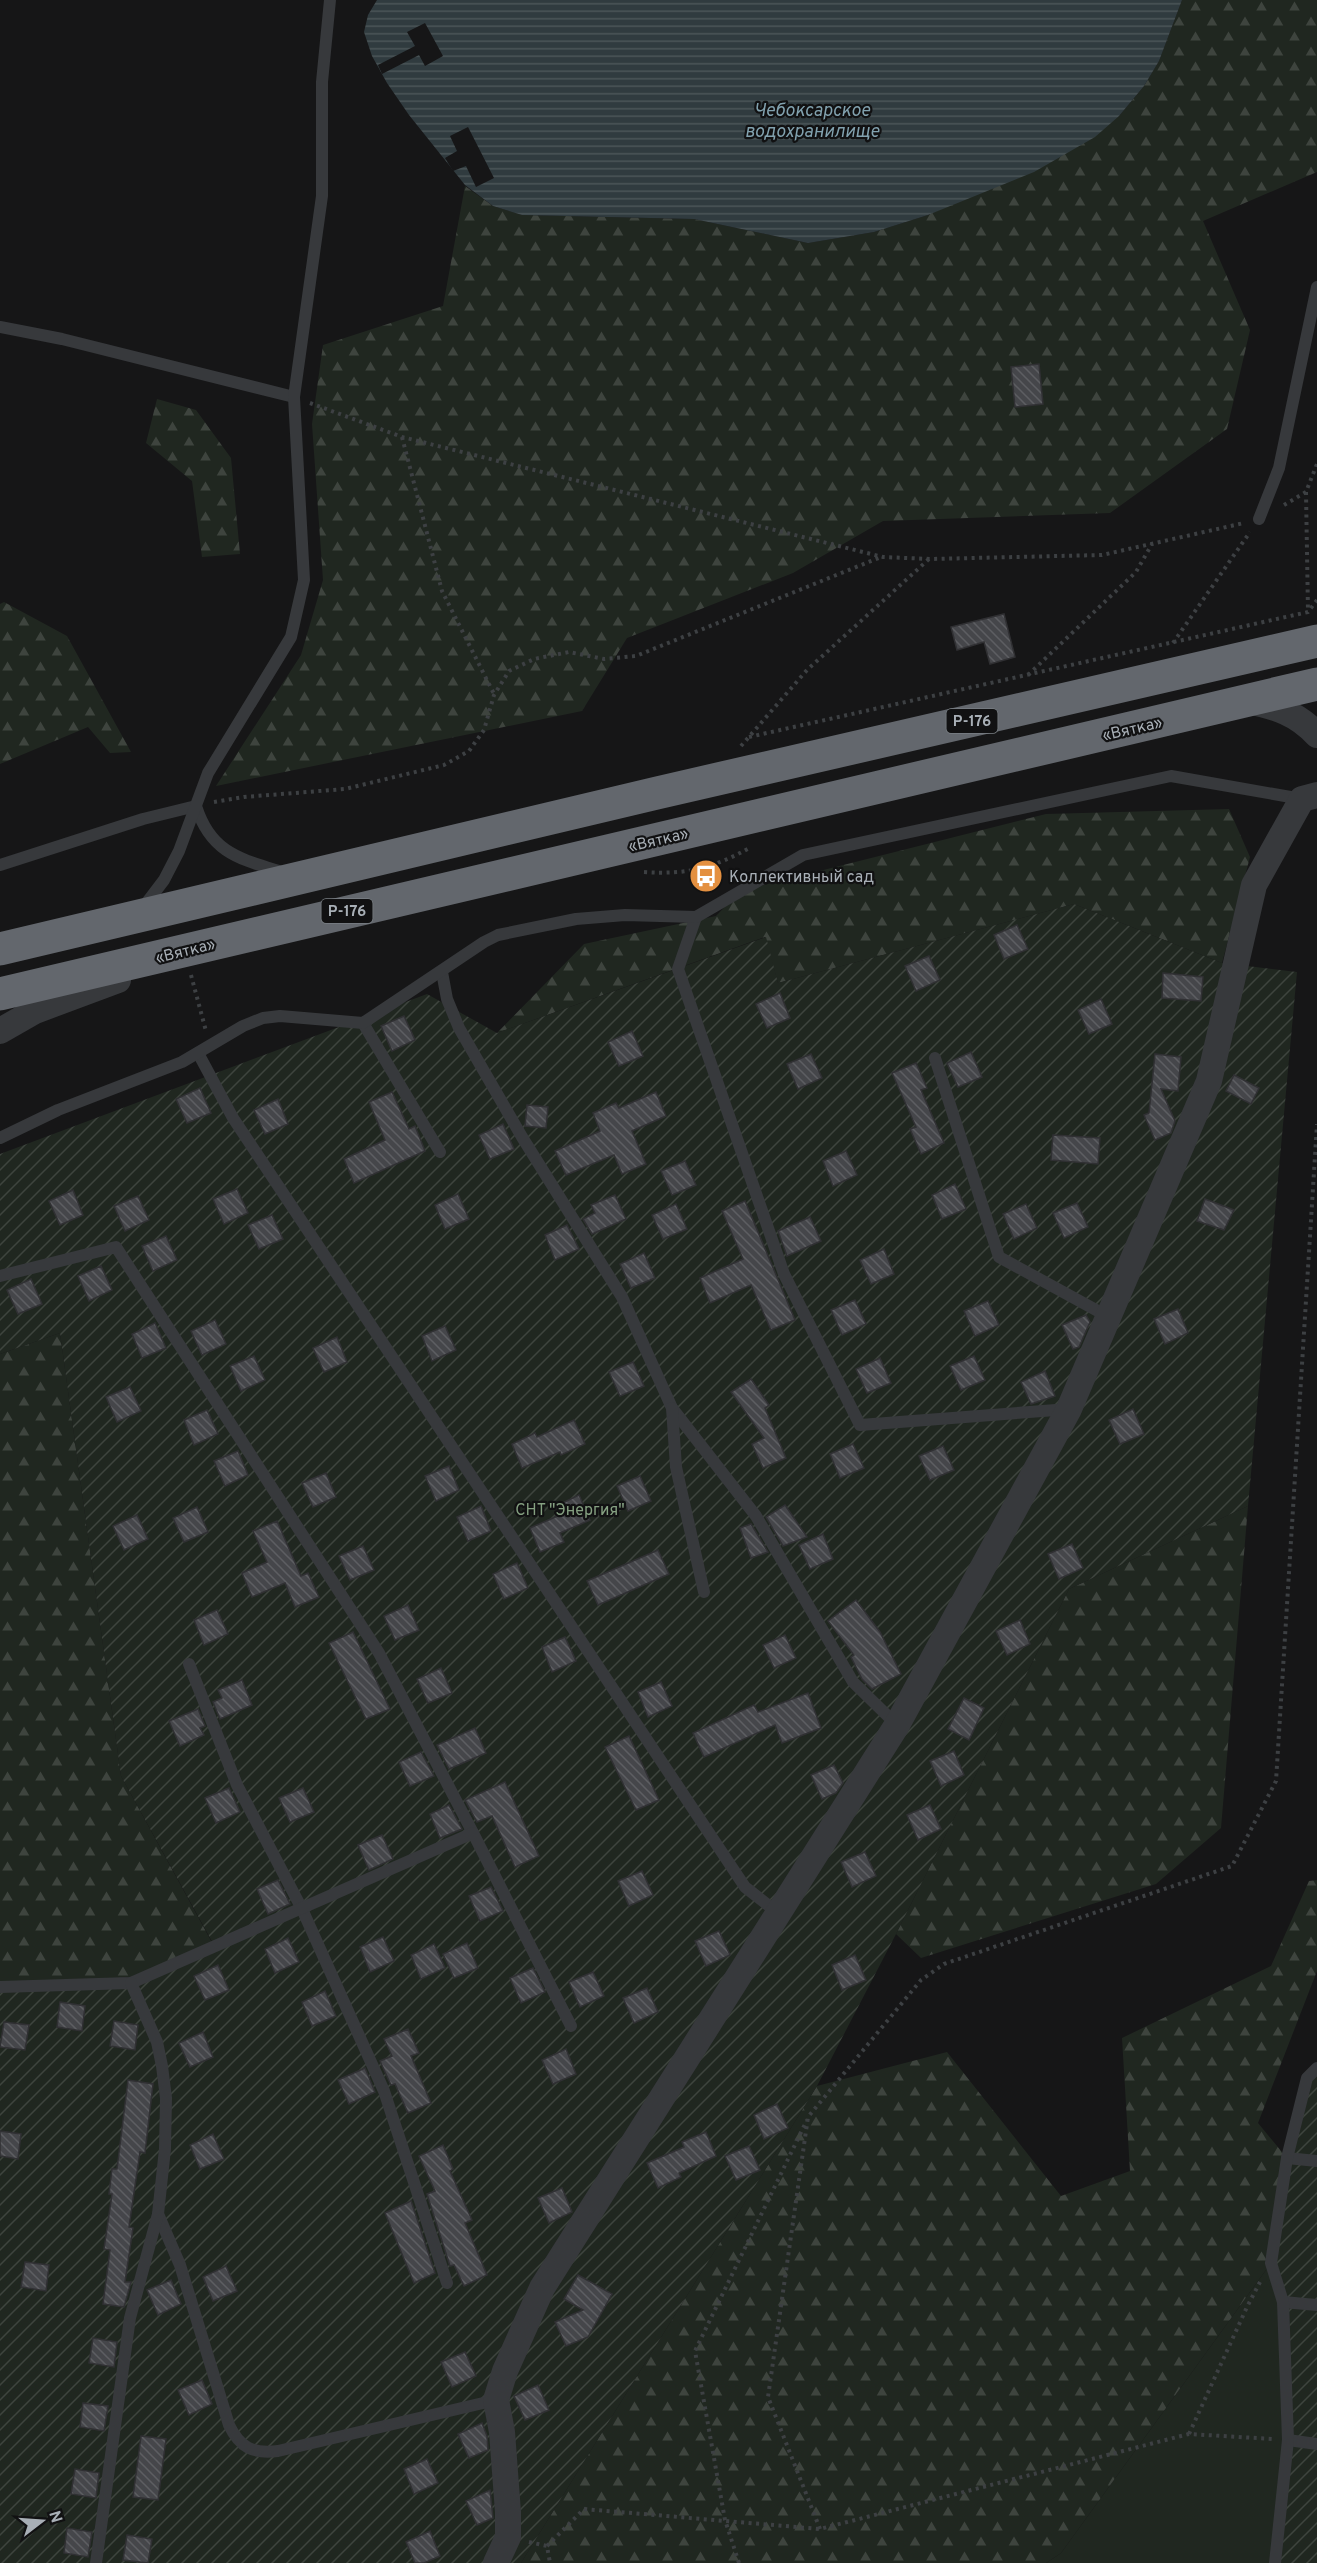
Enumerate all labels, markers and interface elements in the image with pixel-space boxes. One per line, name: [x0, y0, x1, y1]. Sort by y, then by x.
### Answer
water label: Чебоксарское водохранилище: [745, 100, 880, 144]
road number: Р-176: [946, 709, 998, 733]
street label: «Вятка»: [1101, 713, 1164, 747]
street label: «Вятка»: [627, 824, 690, 858]
bus stop icon: Коллективный сад: [688, 858, 724, 894]
place label: Коллективный сад: [729, 868, 874, 888]
road number: Р-176: [322, 899, 372, 923]
street label: «Вятка»: [154, 935, 217, 969]
park label: СНТ "Энергия": [515, 1501, 625, 1521]
north arrow: [12, 2491, 72, 2551]
text: N: [43, 2509, 66, 2526]

